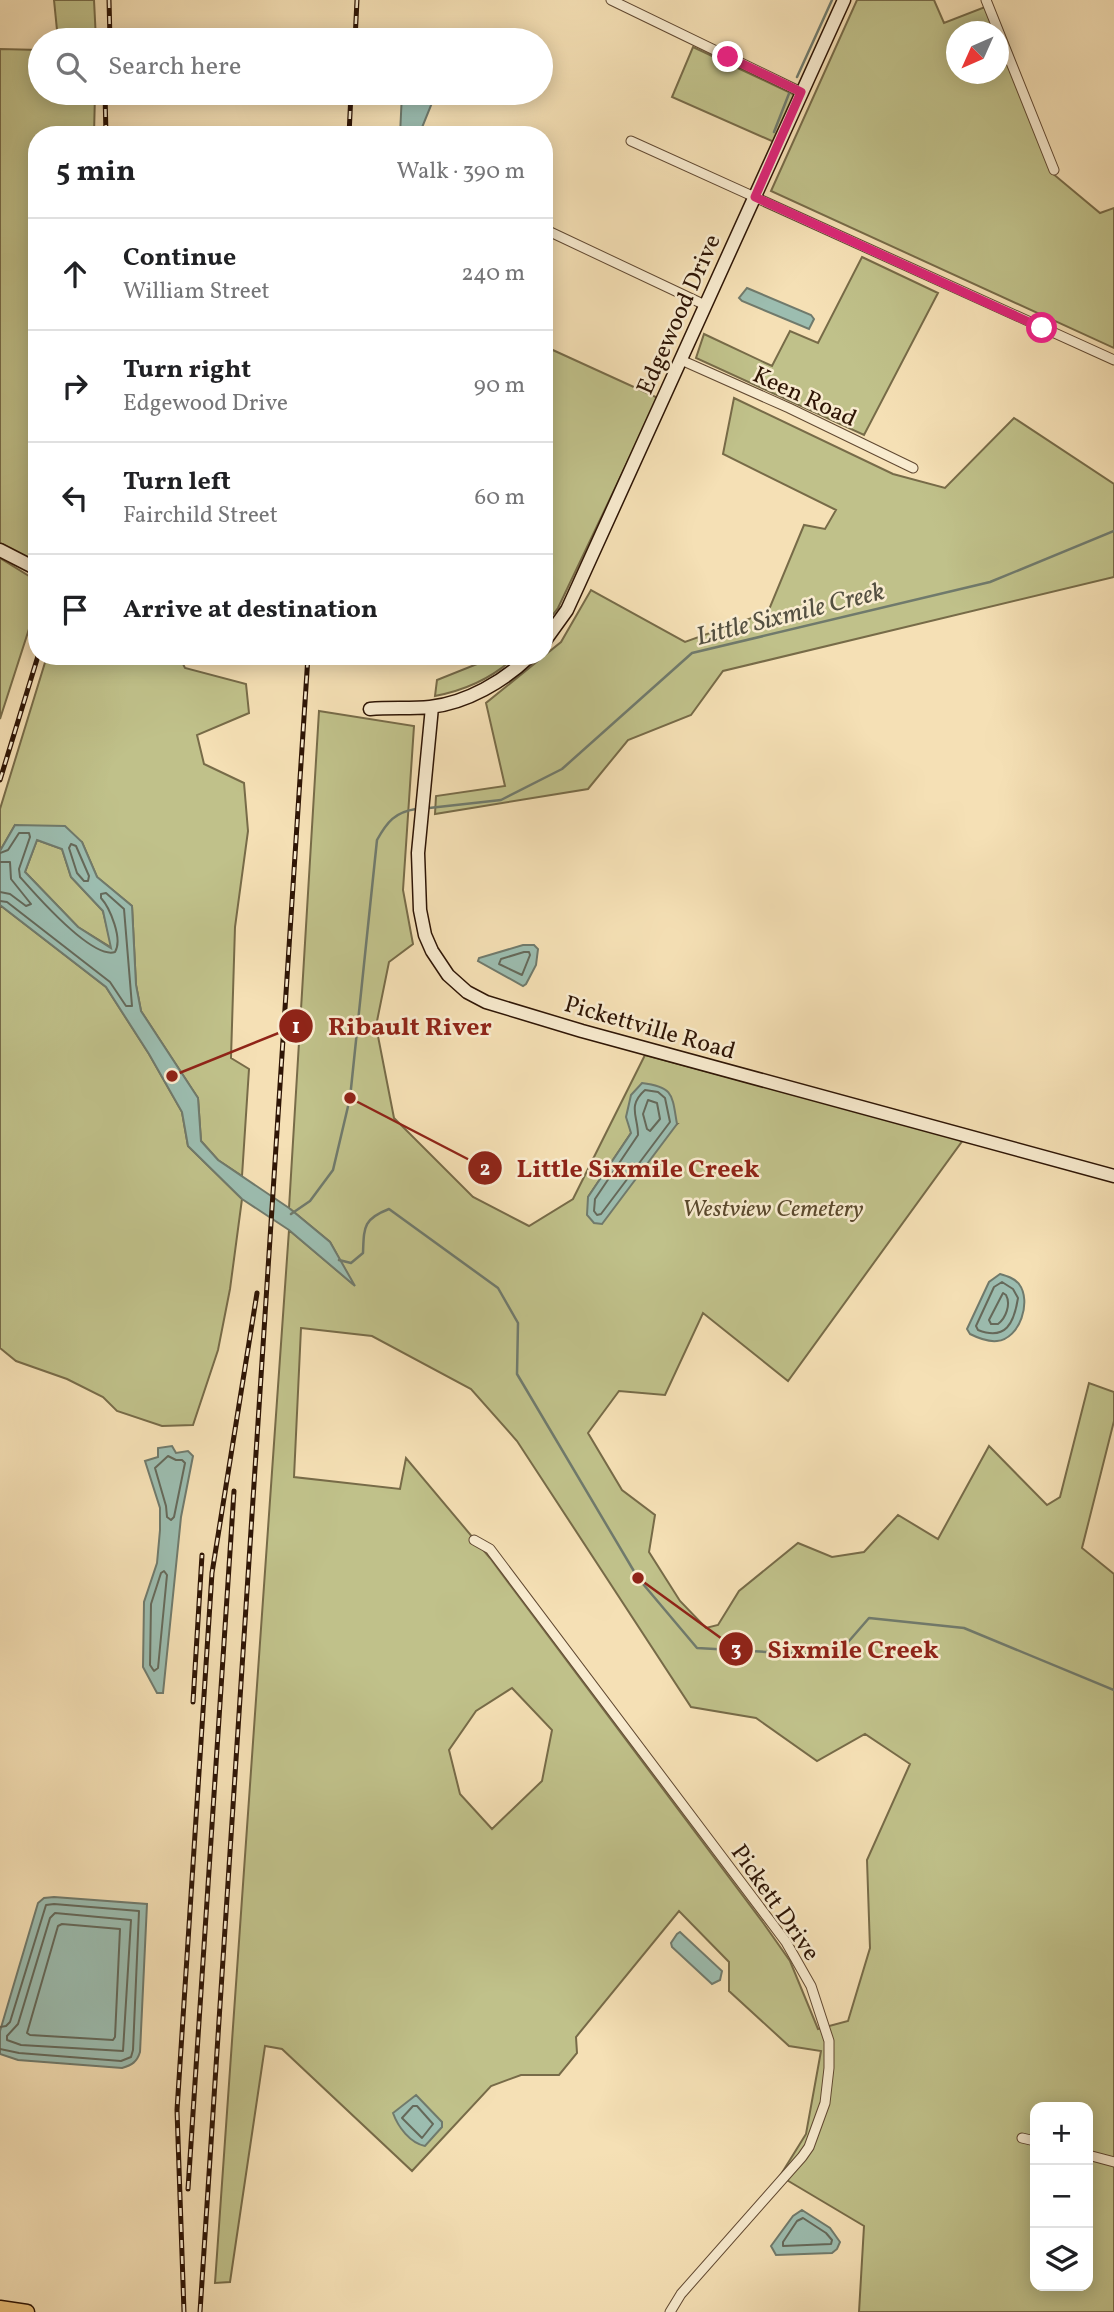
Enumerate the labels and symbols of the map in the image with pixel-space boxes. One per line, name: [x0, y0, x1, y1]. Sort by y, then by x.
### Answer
north arrow: [946, 21, 1009, 84]
route end: [712, 41, 743, 72]
street label: Edgewood Drive: [629, 229, 730, 400]
route start: [1026, 312, 1057, 343]
street label: Keen Road: [746, 359, 862, 437]
water label: Little Sixmile Creek: [692, 574, 889, 656]
street label: Pickettville Road: [560, 988, 739, 1070]
callout: Ribault River: [279, 1002, 506, 1049]
text: Ribault River: [328, 1010, 492, 1046]
text: 1: [292, 1013, 300, 1042]
callout: Little Sixmile Creek: [468, 1145, 774, 1192]
text: Little Sixmile Creek: [516, 1152, 760, 1188]
text: 2: [480, 1155, 490, 1184]
park label: Westview Cemetery: [682, 1193, 864, 1227]
callout: Sixmile Creek: [719, 1625, 953, 1672]
text: Sixmile Creek: [767, 1633, 939, 1669]
text: 3: [731, 1636, 741, 1665]
street label: Pickett Drive: [722, 1838, 827, 1968]

